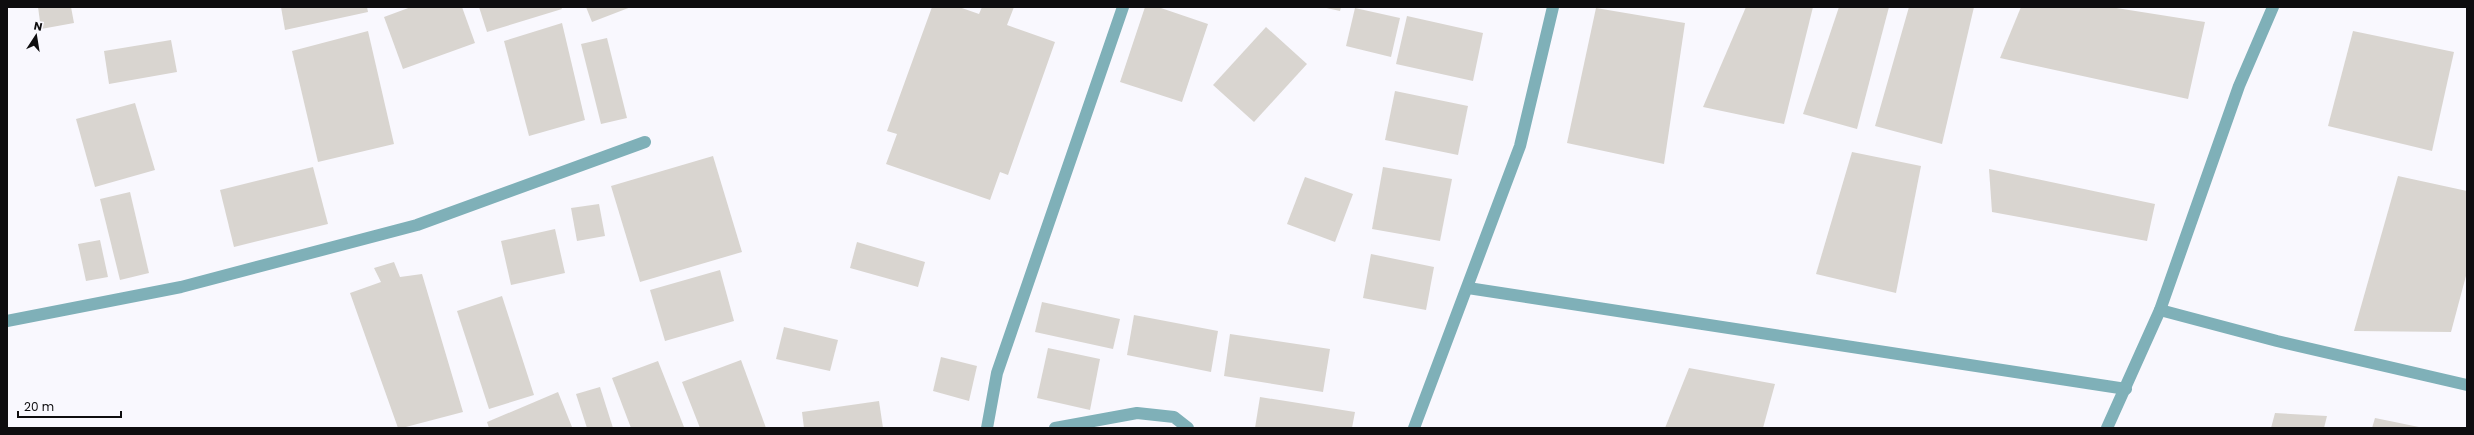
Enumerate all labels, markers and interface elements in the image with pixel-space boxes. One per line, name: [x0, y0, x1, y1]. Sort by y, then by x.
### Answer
north arrow: [16, 16, 56, 56]
text: N: [32, 18, 44, 35]
scale bar: [18, 393, 121, 419]
text: 20 m: [24, 398, 54, 415]

